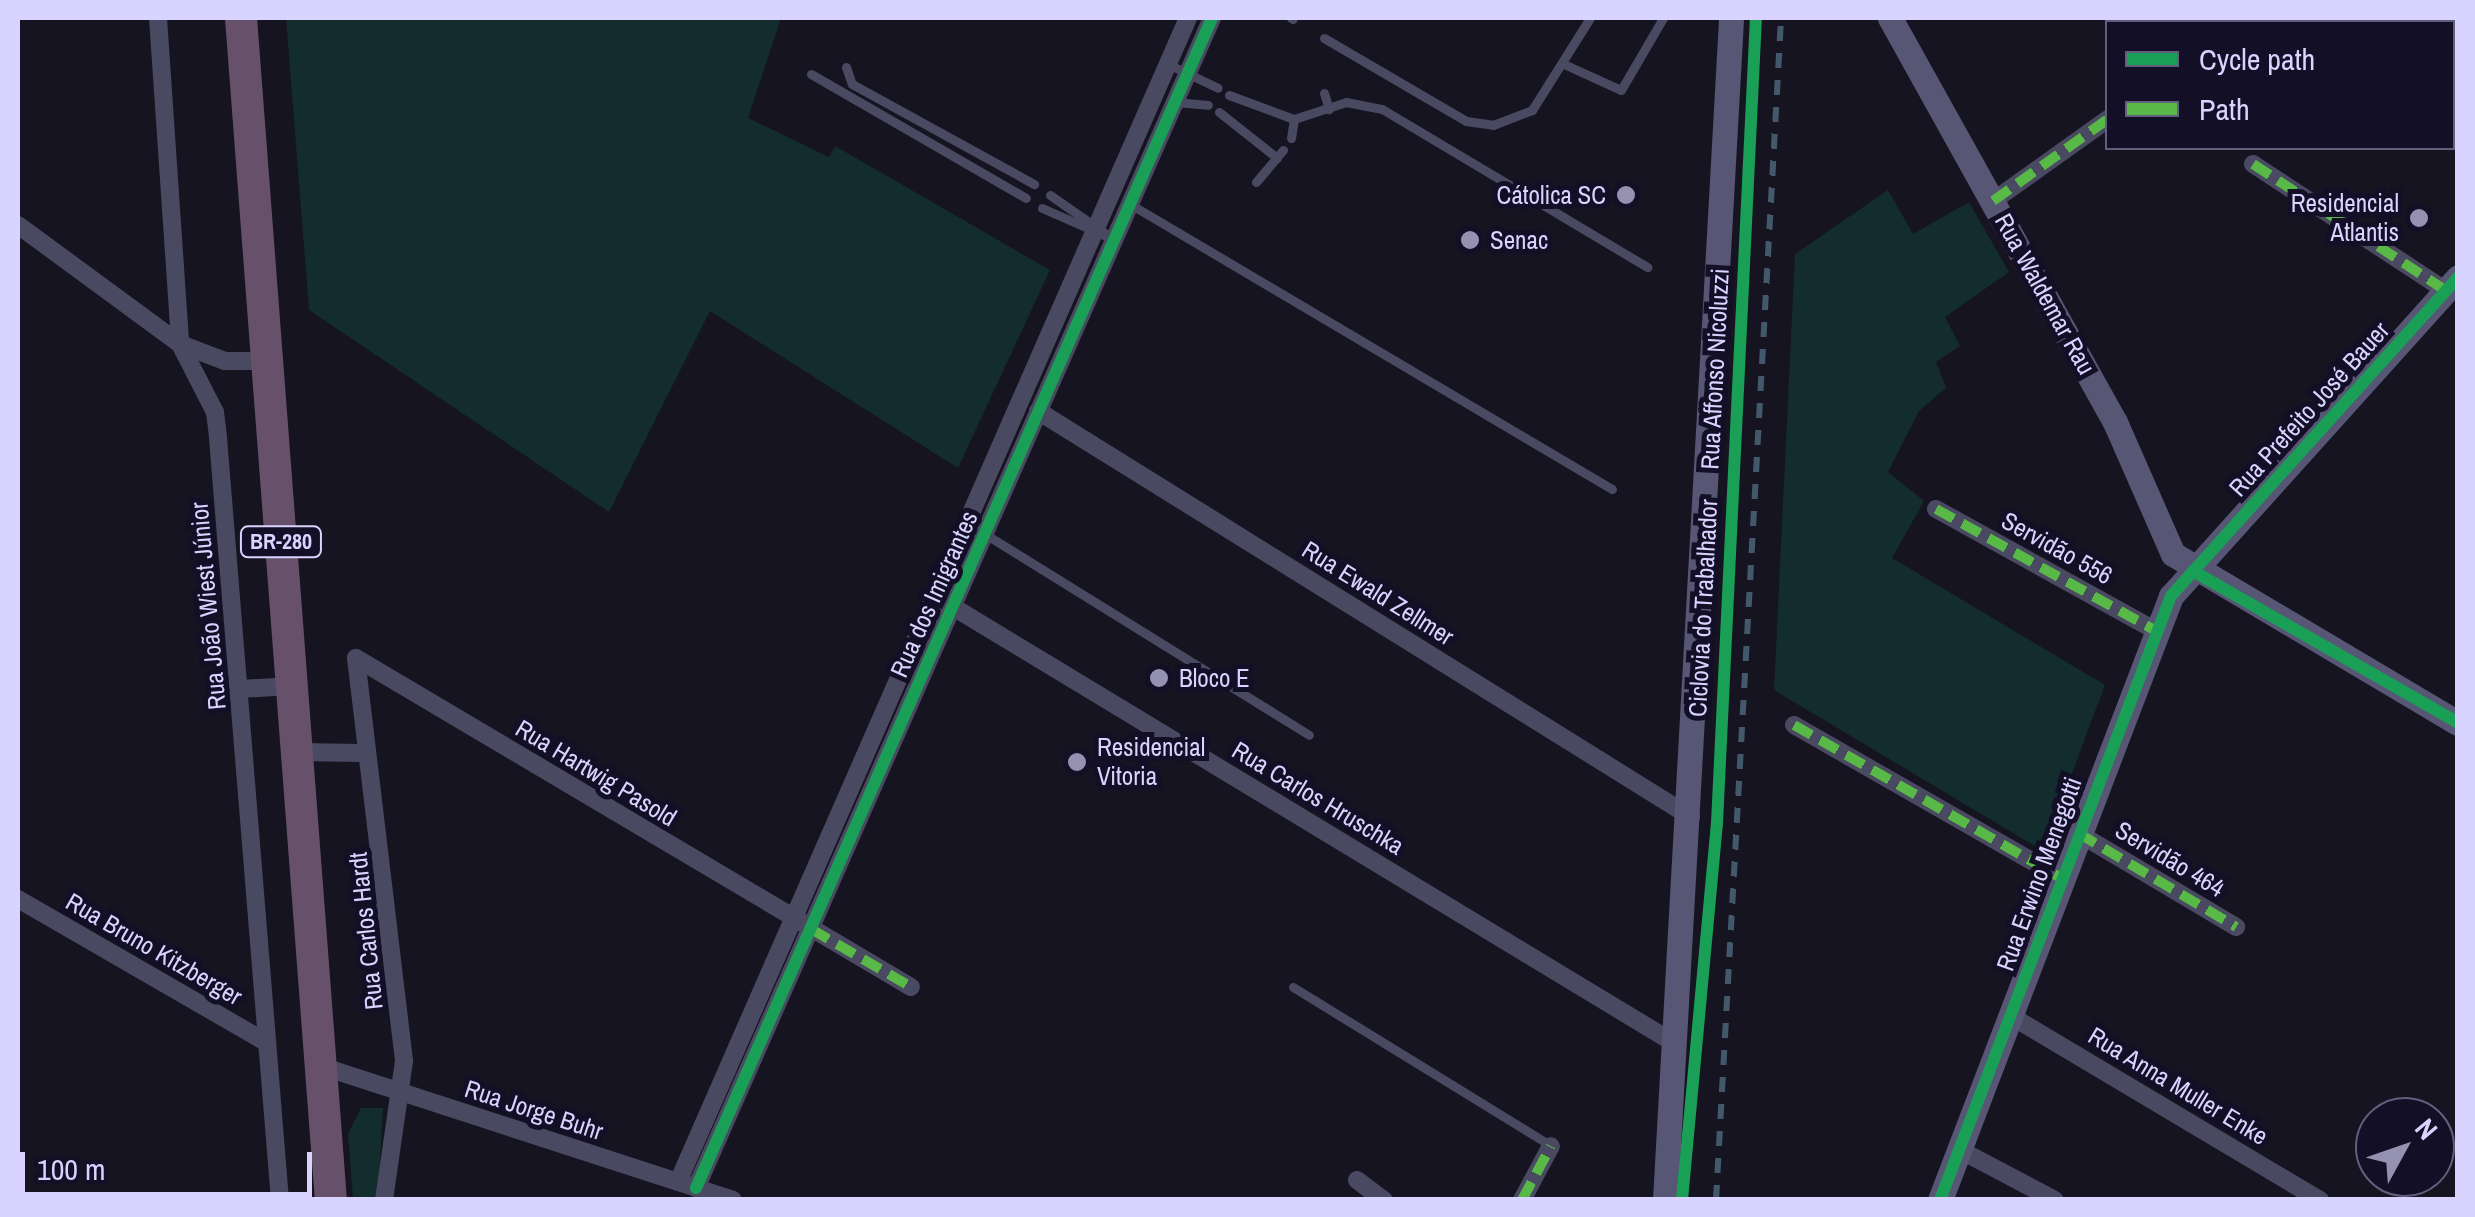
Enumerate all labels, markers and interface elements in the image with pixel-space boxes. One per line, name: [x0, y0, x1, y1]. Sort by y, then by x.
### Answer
legend: [2105, 20, 2455, 150]
text: Cycle path: [2199, 39, 2315, 79]
text: Path: [2199, 89, 2250, 129]
place label: Cátolica SC: [1497, 180, 1606, 210]
marker: Cátolica SC: [1615, 184, 1637, 206]
place label: Residencial Atlantis: [2291, 189, 2399, 248]
marker: Residencial Atlantis: [2408, 207, 2430, 229]
street label: Rua Waldemar Rau: [1988, 208, 2102, 380]
place label: Senac: [1490, 225, 1548, 255]
marker: Senac: [1459, 229, 1481, 251]
street label: Rua Affonso Nicoluzzi: [1695, 267, 1735, 471]
street label: Rua Prefeito José Bauer: [2223, 316, 2395, 502]
street label: Ciclovia do Trabalhador: [1682, 498, 1724, 718]
street label: Rua João Wiest Júnior: [184, 501, 232, 711]
street label: Servidão 556: [1996, 505, 2118, 591]
street label: Rua dos Imigrantes: [884, 506, 984, 682]
road number: BR-280: [238, 525, 324, 559]
street label: Rua Ewald Zellmer: [1297, 534, 1459, 652]
place label: Bloco E: [1179, 663, 1250, 693]
marker: Bloco E: [1148, 667, 1170, 689]
street label: Rua Hartwig Pasold: [510, 713, 682, 833]
place label: Residencial Vitoria: [1097, 733, 1205, 792]
street label: Rua Carlos Hruschka: [1227, 735, 1409, 861]
marker: Residencial Vitoria: [1066, 751, 1088, 773]
street label: Rua Erwino Menegotti: [1990, 773, 2088, 975]
street label: Servidão 464: [2110, 815, 2230, 903]
street label: Rua Carlos Hardt: [343, 851, 389, 1011]
street label: Rua Bruno Kitzberger: [61, 886, 247, 1012]
street label: Rua Anna Muller Enke: [2082, 1020, 2274, 1152]
street label: Rua Jorge Buhr: [461, 1074, 607, 1146]
north arrow: [2355, 1097, 2455, 1197]
text: N: [2407, 1110, 2446, 1148]
scale bar: [25, 1132, 318, 1194]
text: 100 m: [37, 1149, 105, 1189]

